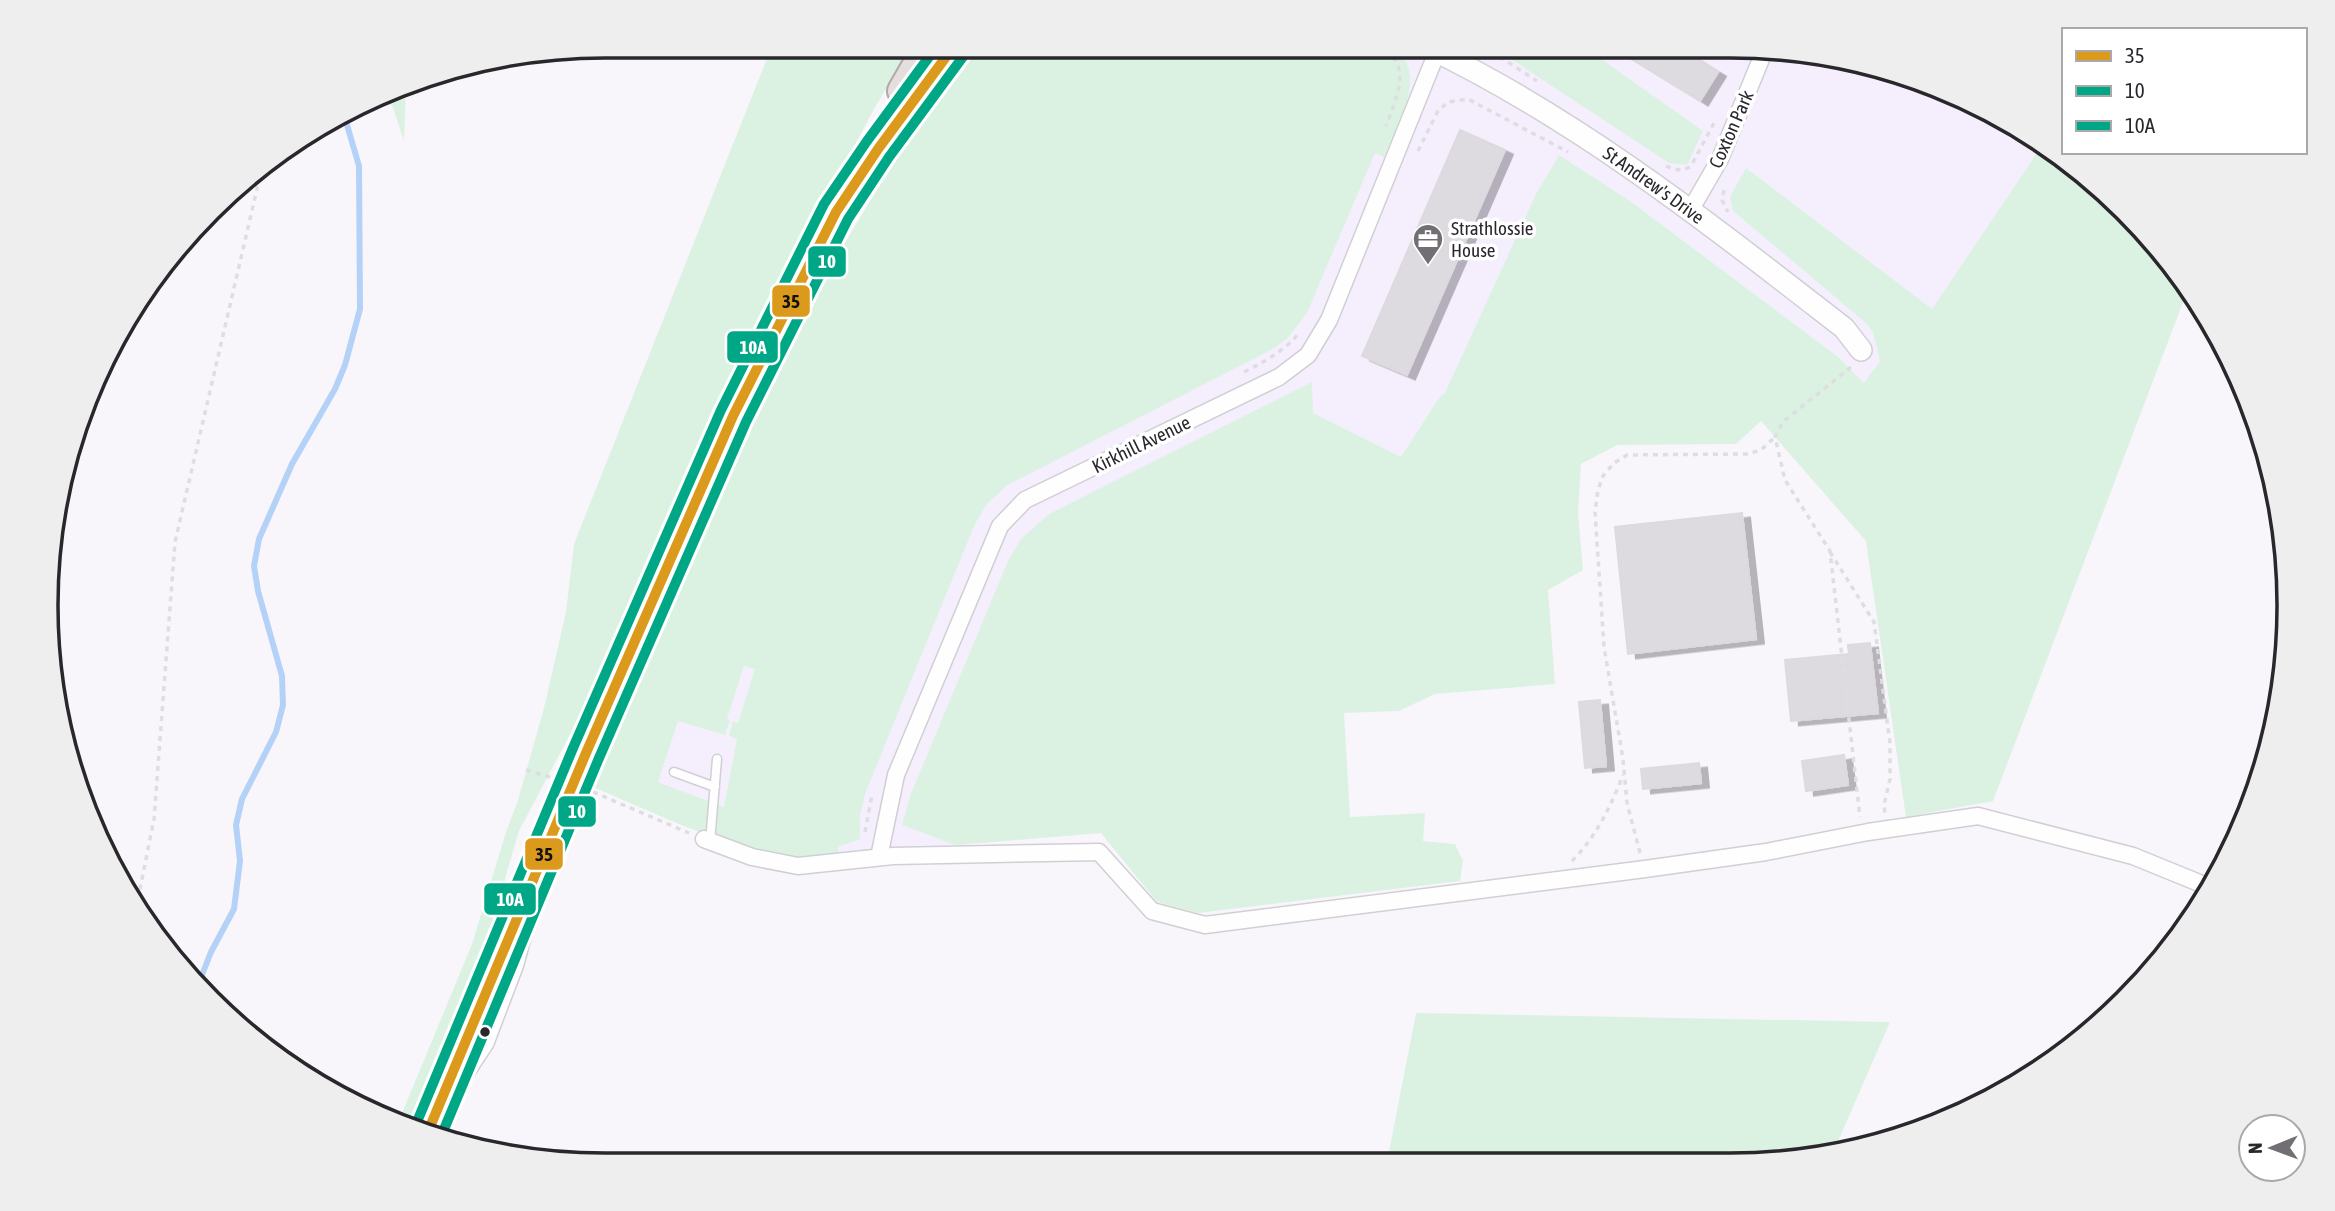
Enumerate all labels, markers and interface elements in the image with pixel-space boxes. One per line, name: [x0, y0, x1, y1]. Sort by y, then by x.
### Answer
legend: [2062, 28, 2307, 154]
text: 35: [2125, 43, 2145, 67]
text: 10: [2125, 78, 2145, 102]
street label: Coxton Park: [1704, 86, 1758, 171]
text: 10A: [2125, 113, 2156, 137]
street label: St Andrew's Drive: [1599, 142, 1709, 228]
place label: Strathlossie House: [1451, 217, 1533, 261]
office icon: Strathlossie House: [1411, 222, 1445, 266]
line badge: 10: [807, 245, 847, 278]
text: 10: [818, 250, 836, 272]
line badge: 35: [771, 284, 811, 318]
text: 35: [782, 290, 800, 312]
line badge: 10A: [726, 330, 779, 364]
text: 10A: [739, 336, 767, 358]
street label: Kirkhill Avenue: [1088, 411, 1194, 477]
line badge: 10: [557, 795, 597, 828]
text: 10: [568, 800, 586, 822]
line badge: 35: [524, 837, 564, 871]
text: 35: [535, 843, 553, 865]
line badge: 10A: [483, 882, 537, 916]
text: 10A: [496, 888, 524, 910]
unlabelled marker: [478, 1025, 492, 1039]
north arrow: [2237, 1113, 2307, 1183]
text: N: [2244, 1142, 2266, 1154]

